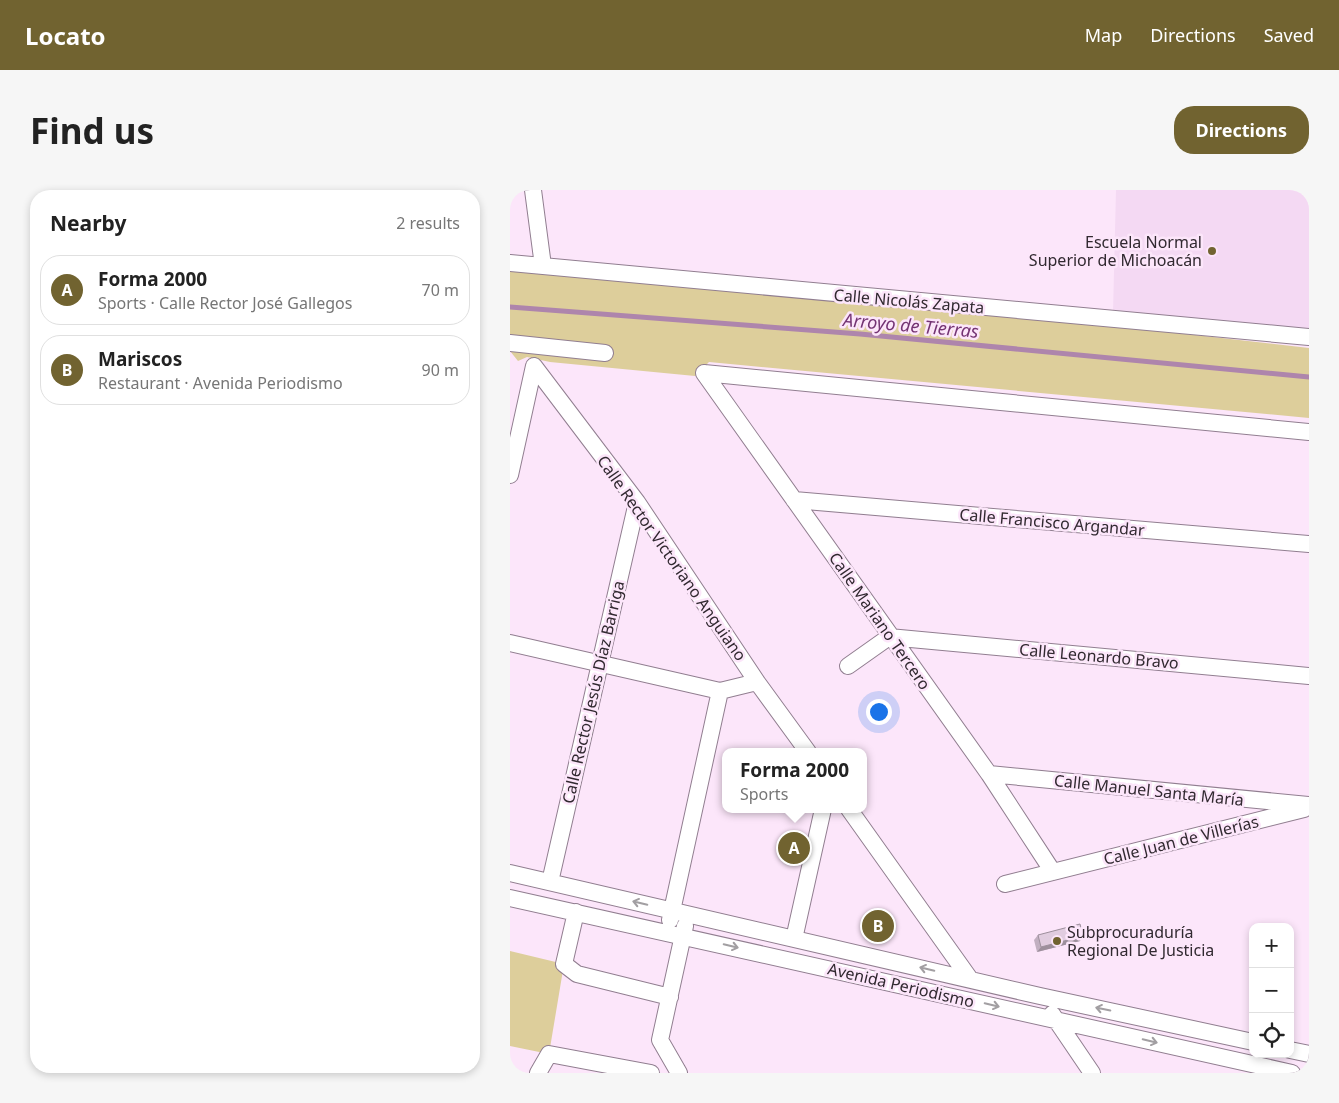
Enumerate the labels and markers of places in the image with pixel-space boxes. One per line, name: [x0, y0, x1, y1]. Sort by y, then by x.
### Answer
place label: Escuela Normal Superior de Michoacán: [1029, 231, 1202, 271]
marker: Escuela Normal Superior de Michoacán: [1206, 245, 1218, 257]
pin: A: [778, 829, 810, 867]
pin: B: [862, 907, 894, 945]
place label: Subprocuraduría Regional De Justicia: [1067, 921, 1214, 961]
marker: Subprocuraduría Regional De Justicia: [1051, 935, 1063, 947]

